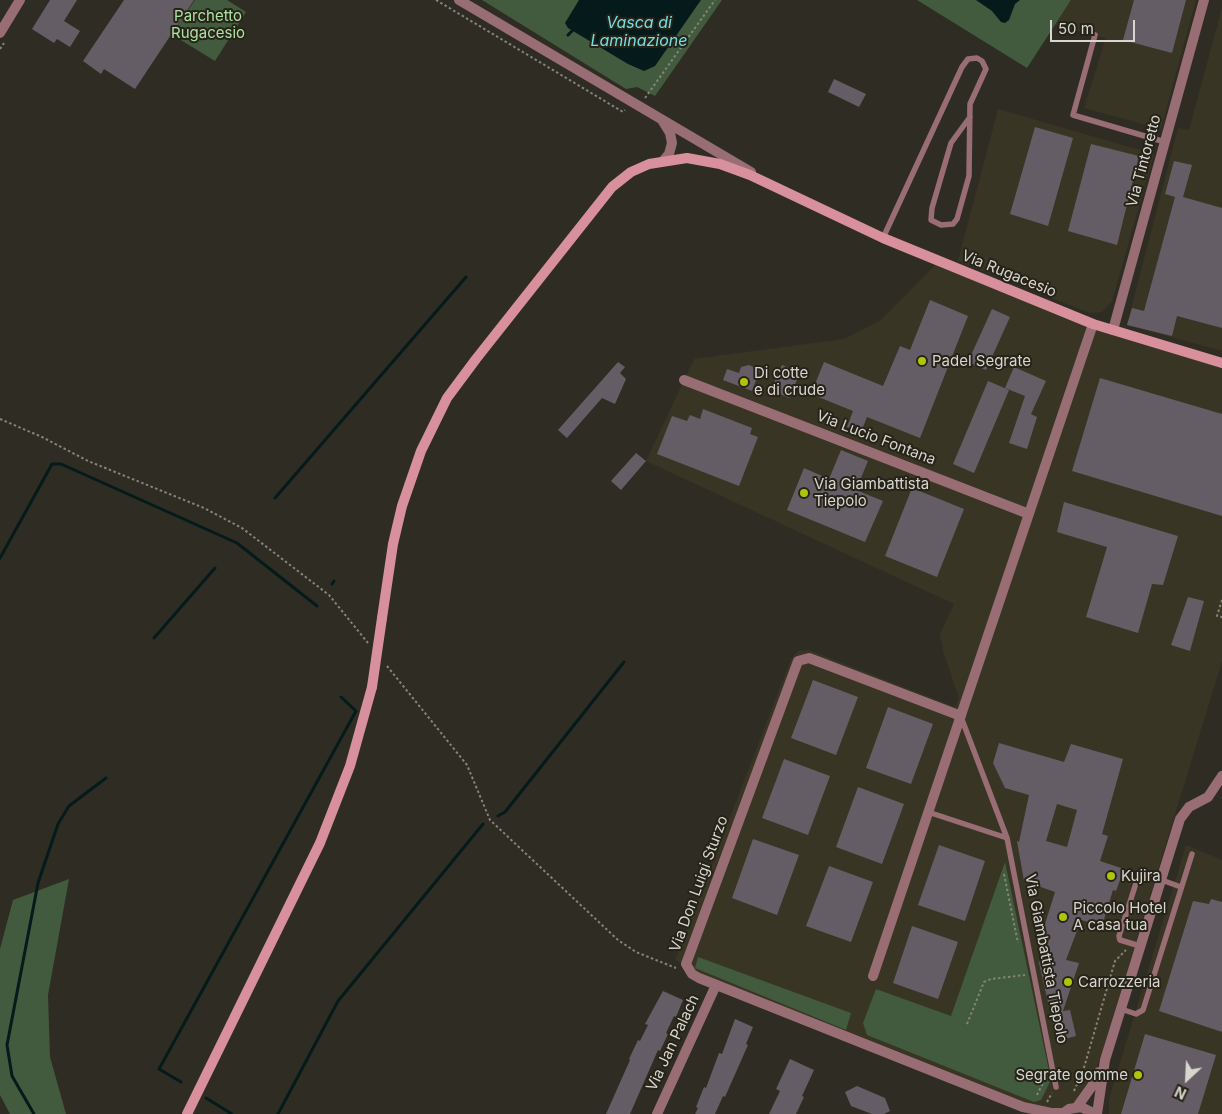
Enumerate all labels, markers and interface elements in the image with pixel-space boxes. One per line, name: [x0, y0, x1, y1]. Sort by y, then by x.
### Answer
park label: Parchetto Rugacesio: [171, 7, 245, 42]
scale bar: [1052, 10, 1137, 42]
water label: Vasca di Laminazione: [590, 13, 688, 51]
text: 50 m: [1058, 19, 1094, 38]
street label: Via Tintoretto: [1123, 113, 1165, 209]
street label: Via Rugacesio: [959, 247, 1059, 301]
place label: Padel Segrate: [932, 352, 1031, 370]
marker: Padel Segrate: [916, 355, 928, 367]
place label: Di cotte e di crude: [754, 364, 825, 399]
marker: Di cotte e di crude: [738, 376, 750, 388]
street label: Via Lucio Fontana: [814, 407, 938, 469]
place label: Via Giambattista Tiepolo: [814, 475, 929, 510]
marker: Via Giambattista Tiepolo: [798, 487, 810, 499]
street label: Via Don Luigi Sturzo: [666, 813, 732, 955]
place label: Kujira: [1121, 867, 1161, 885]
marker: Kujira: [1105, 870, 1117, 882]
street label: Via Giambattista Tiepolo: [1021, 873, 1071, 1045]
place label: Piccolo Hotel A casa tua: [1073, 899, 1166, 934]
marker: Piccolo Hotel A casa tua: [1057, 911, 1069, 923]
place label: Carrozzeria: [1078, 973, 1160, 991]
marker: Carrozzeria: [1062, 976, 1074, 988]
street label: Via Jan Palach: [643, 992, 703, 1094]
north arrow: [1162, 1054, 1212, 1104]
place label: Segrate gomme: [1015, 1066, 1128, 1084]
marker: Segrate gomme: [1132, 1069, 1144, 1081]
text: N: [1172, 1083, 1189, 1103]

